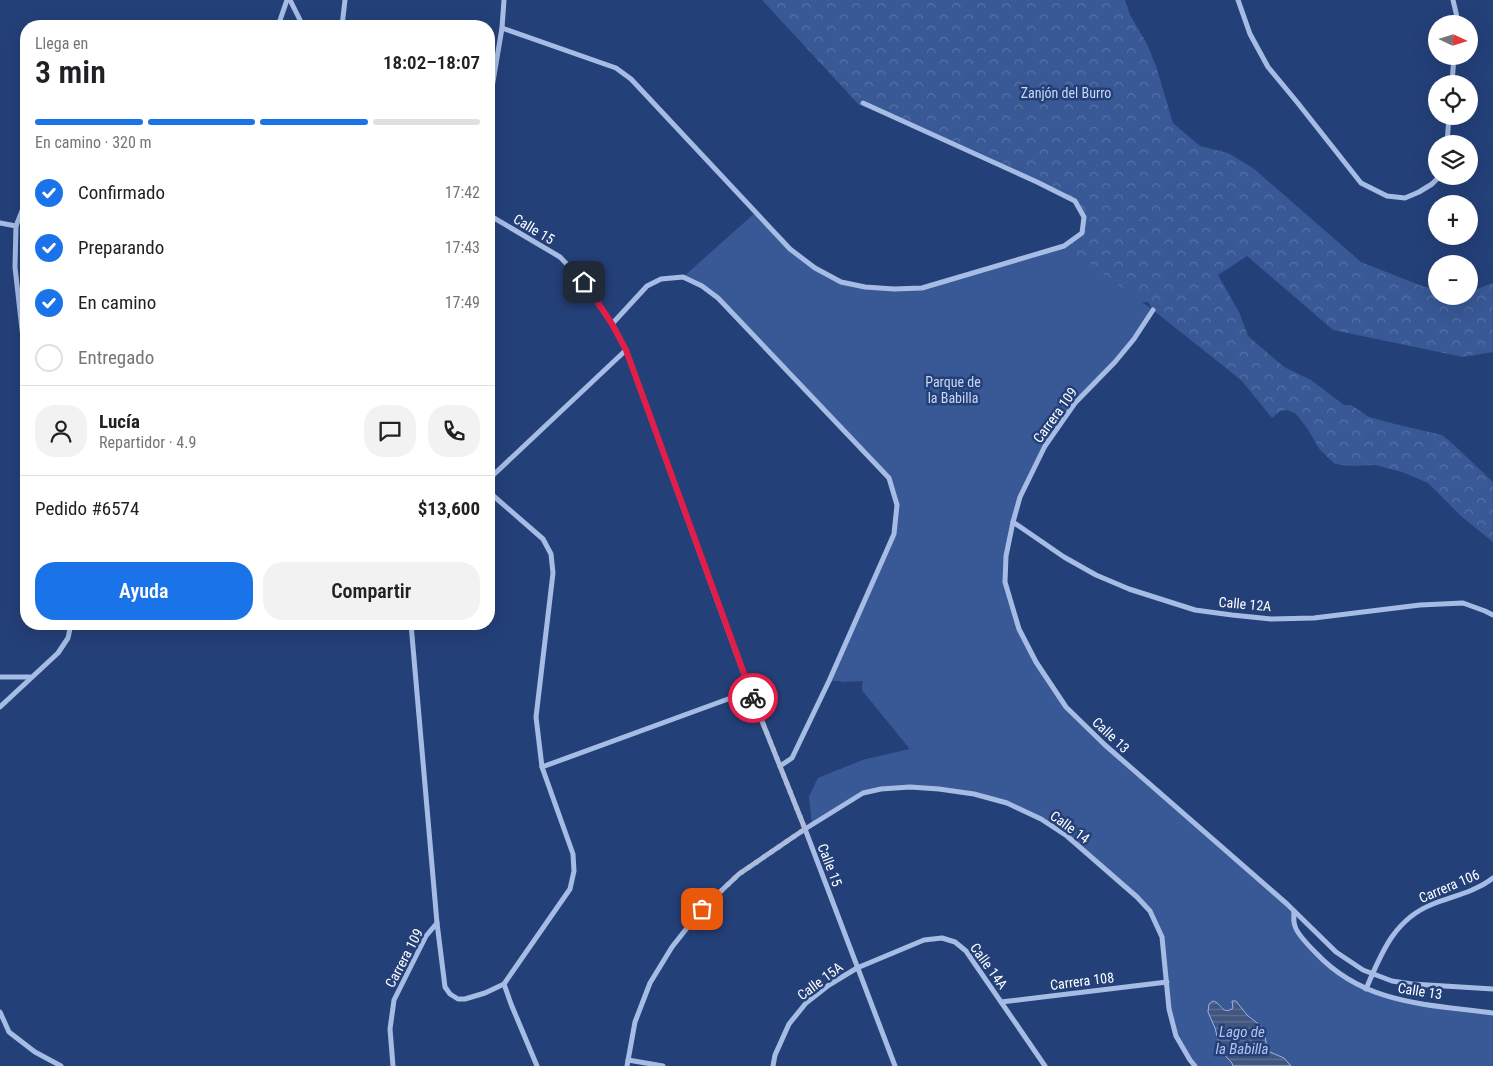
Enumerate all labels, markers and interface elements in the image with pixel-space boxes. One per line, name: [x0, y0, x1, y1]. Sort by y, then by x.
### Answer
north arrow: [1428, 15, 1478, 65]
map controls: [1428, 15, 1478, 305]
text: Llega en: [35, 34, 88, 53]
text: 18:02–18:07: [383, 51, 480, 74]
text: 3 min: [35, 53, 106, 91]
button: locate: [1428, 75, 1478, 125]
park label: Zanjón del Burro: [1021, 85, 1111, 101]
text: En camino · 320 m: [35, 133, 152, 152]
button: layers: [1428, 135, 1478, 185]
icon: check: [35, 179, 63, 207]
text: Confirmado: [78, 181, 165, 204]
text: 17:42: [445, 183, 480, 202]
button: +: [1428, 195, 1478, 245]
street label: Calle 15: [511, 211, 557, 247]
icon: check: [35, 234, 63, 262]
text: Preparando: [78, 236, 164, 259]
text: 17:43: [445, 238, 480, 257]
button: −: [1428, 255, 1478, 305]
pin: [563, 261, 605, 303]
icon: home: [570, 268, 598, 296]
icon: check: [35, 289, 63, 317]
text: En camino: [78, 291, 156, 314]
text: 17:49: [445, 293, 480, 312]
text: Entregado: [78, 346, 154, 369]
park label: Parque de la Babilla: [925, 374, 981, 406]
street label: Carrera 109: [1030, 384, 1080, 446]
button: person: [35, 405, 87, 457]
button: chat: [364, 405, 416, 457]
button: phone: [428, 405, 480, 457]
text: Lucía: [99, 410, 140, 433]
text: Repartidor · 4.9: [99, 433, 196, 452]
text: Pedido #6574: [35, 497, 139, 520]
text: $13,600: [418, 497, 480, 520]
button: Ayuda: [35, 562, 253, 620]
button: Compartir: [263, 562, 480, 620]
street label: Calle 12A: [1218, 594, 1272, 614]
courier: [728, 673, 778, 723]
icon: bike: [739, 684, 767, 712]
street label: Calle 13: [1089, 714, 1133, 756]
street label: Calle 14: [1047, 807, 1093, 847]
street label: Calle 15: [815, 841, 846, 889]
street label: Carrera 106: [1416, 866, 1482, 906]
pin: [681, 888, 723, 930]
icon: bag: [688, 895, 716, 923]
street label: Carrera 109: [382, 926, 426, 990]
street label: Calle 14A: [967, 940, 1011, 992]
street label: Calle 15A: [794, 959, 846, 1003]
street label: Carrera 108: [1049, 969, 1115, 993]
street label: Calle 13: [1397, 980, 1443, 1002]
water label: Lago de la Babilla: [1216, 1023, 1268, 1058]

